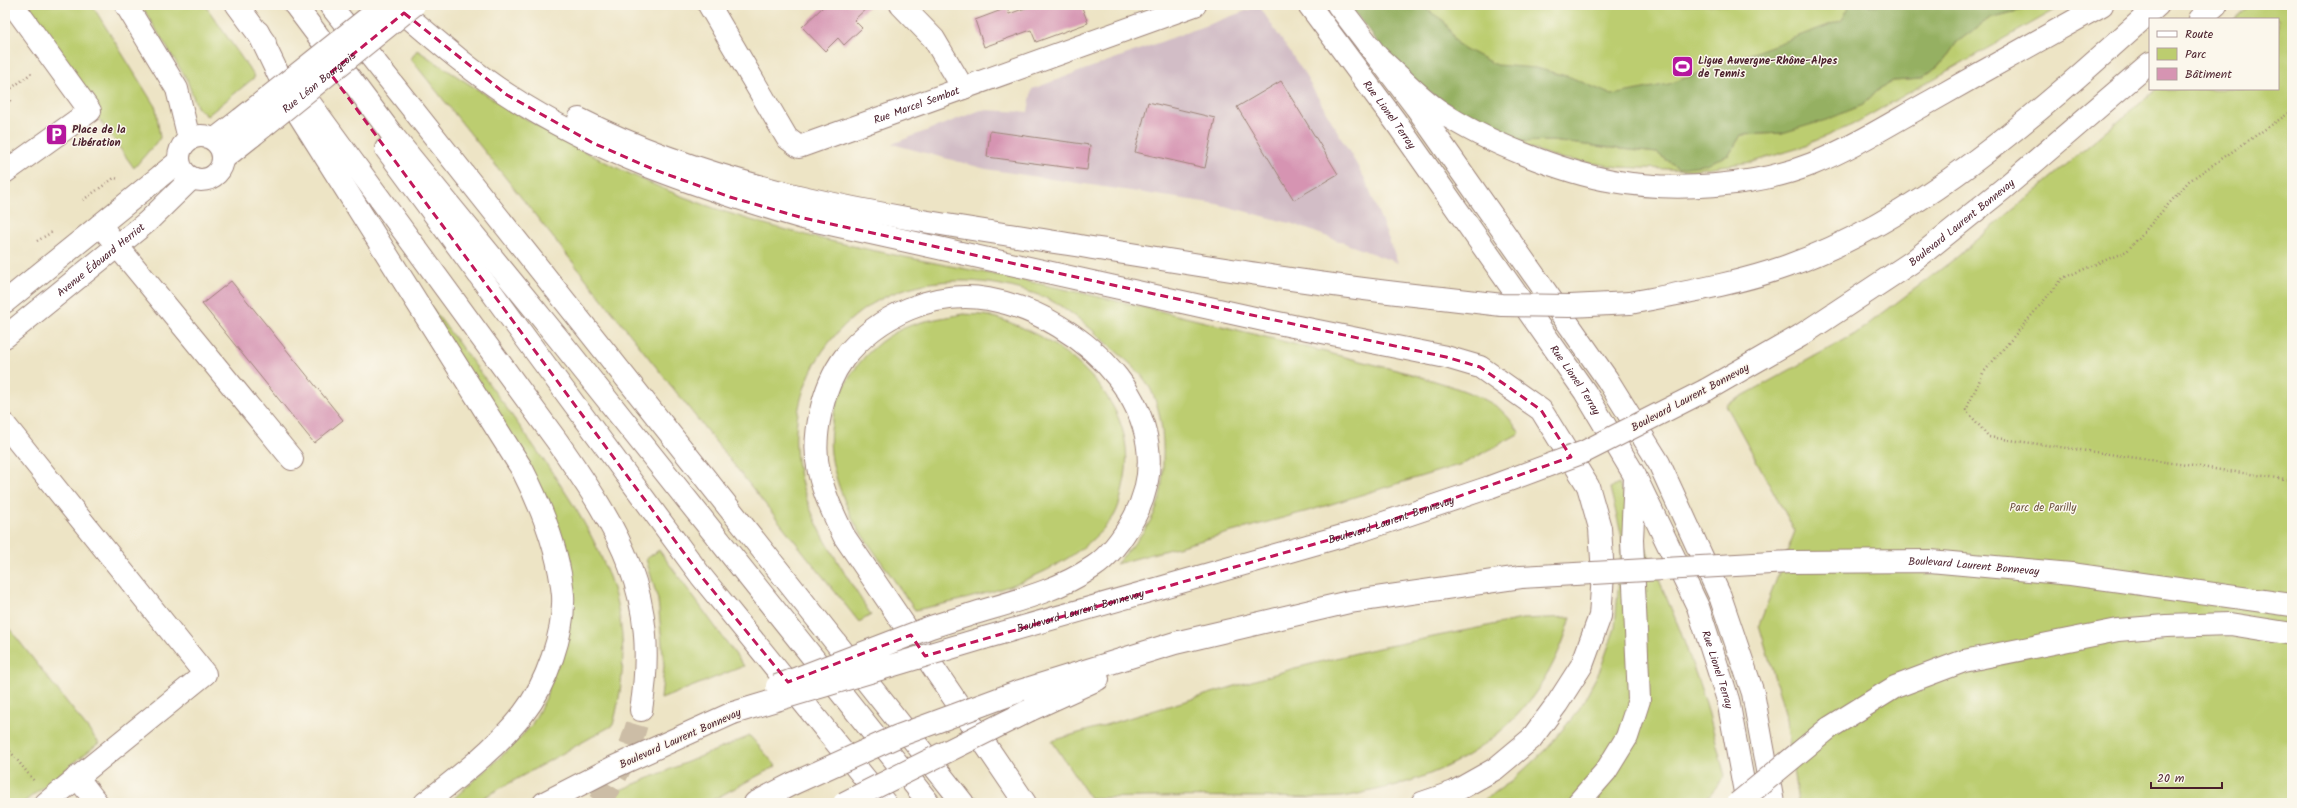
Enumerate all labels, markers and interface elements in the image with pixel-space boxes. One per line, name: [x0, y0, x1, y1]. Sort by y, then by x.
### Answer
legend: [2149, 18, 2279, 90]
text: Route: [2185, 25, 2214, 44]
text: Parc: [2185, 45, 2206, 64]
street label: Rue Léon Bourgeois: [279, 47, 361, 118]
place label: Ligue Auvergne-Rhône-Alpes de Tennis: [1698, 52, 1838, 83]
sports icon: Ligue Auvergne-Rhône-Alpes de Tennis: [1669, 53, 1695, 79]
text: Bâtiment: [2185, 65, 2232, 84]
street label: Rue Lionel Terray: [1358, 77, 1421, 154]
street label: Rue Marcel Sembat: [871, 82, 963, 130]
place label: Place de la Libération: [72, 121, 126, 152]
parking icon: Place de la Libération: [44, 122, 70, 148]
street label: Boulevard Laurent Bonnevay: [1905, 174, 2020, 271]
street label: Avenue Édouard Herriot: [53, 219, 150, 302]
street label: Rue Lionel Terray: [1545, 342, 1605, 419]
street label: Boulevard Laurent Bonnevay: [1628, 359, 1753, 437]
street label: Boulevard Laurent Bonnevay: [1326, 491, 1458, 550]
park label: Parc de Parilly: [2010, 499, 2077, 517]
street label: Boulevard Laurent Bonnevay: [1908, 553, 2041, 581]
street label: Boulevard Laurent Bonnevay: [1015, 585, 1147, 638]
street label: Rue Lionel Terray: [1696, 628, 1738, 711]
street label: Boulevard Laurent Bonnevay: [617, 704, 745, 774]
scale bar: [2151, 764, 2222, 790]
text: 20 m: [2157, 769, 2185, 788]

